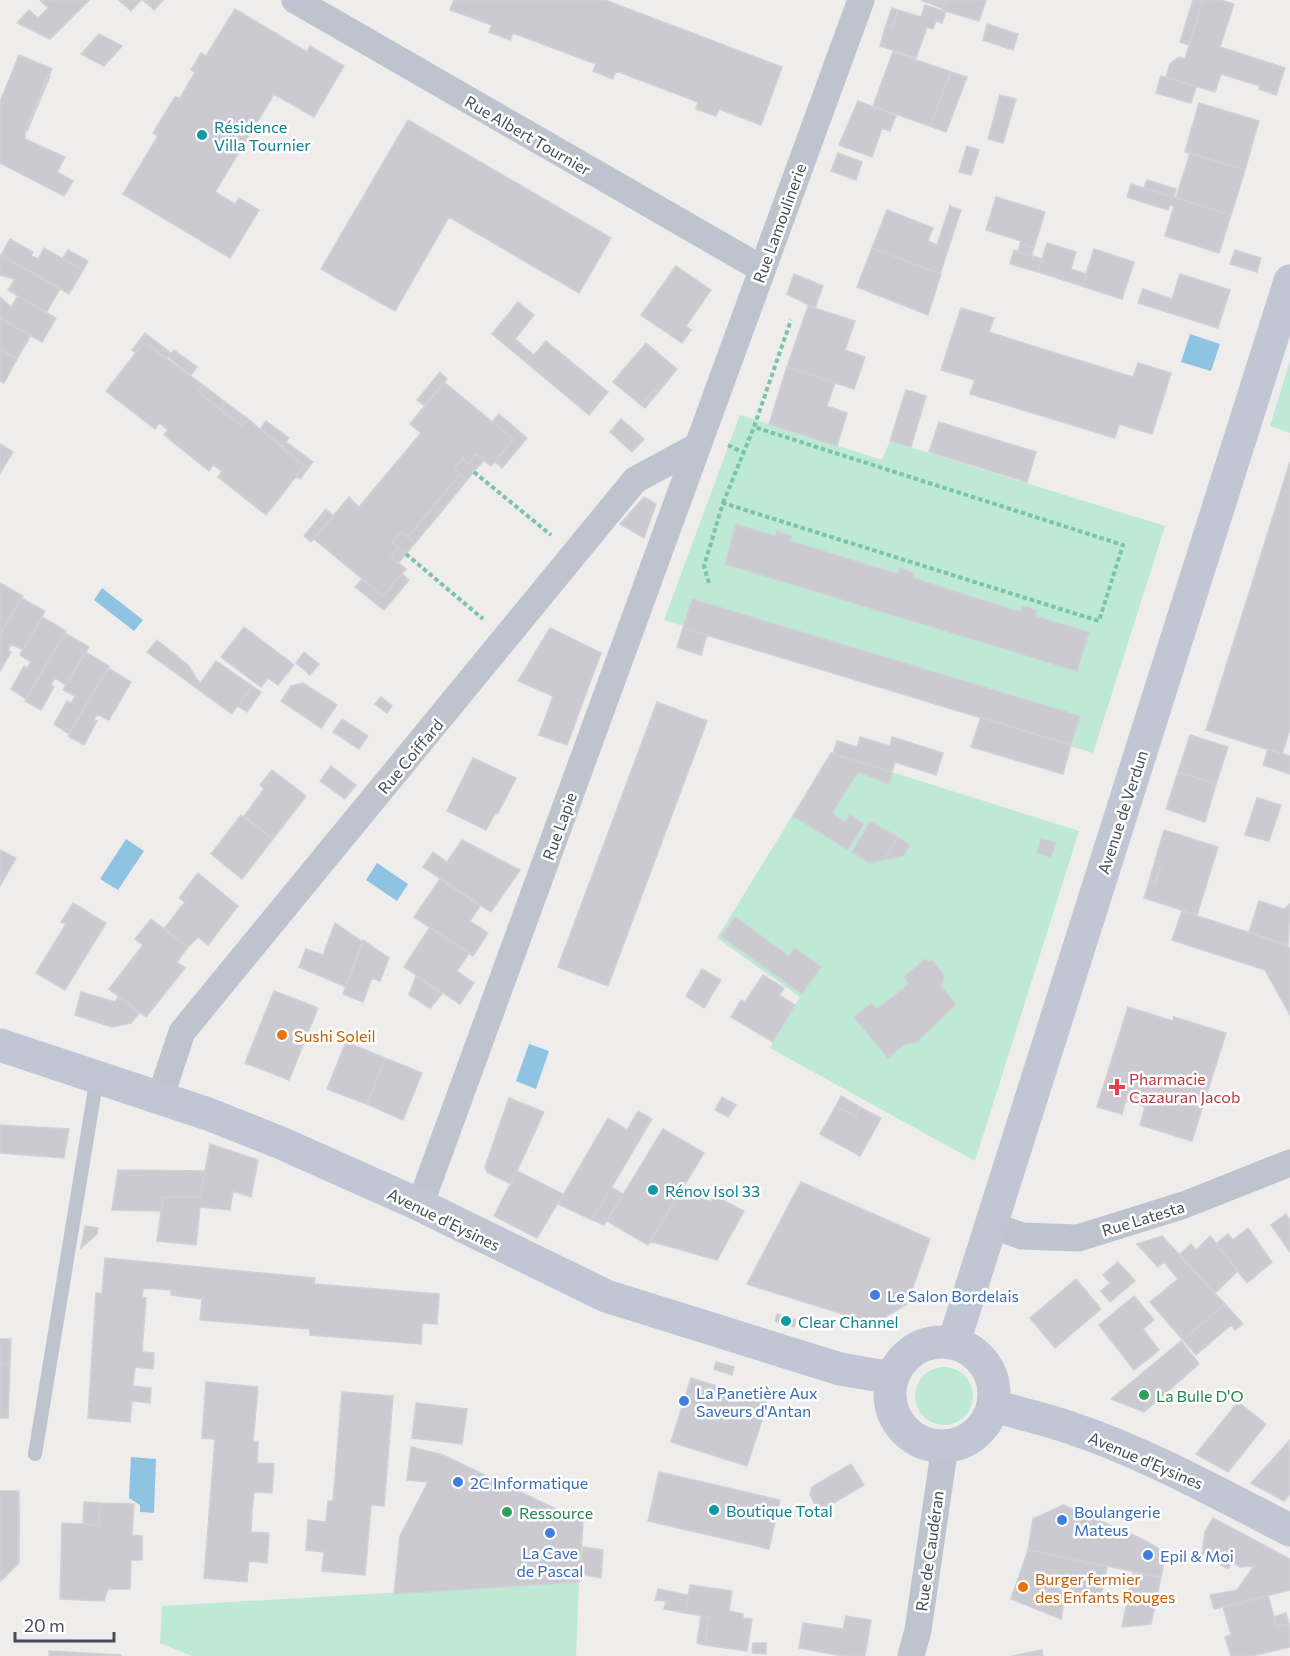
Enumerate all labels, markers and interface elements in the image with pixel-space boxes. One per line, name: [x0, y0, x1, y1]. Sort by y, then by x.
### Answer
street label: Rue Albert Tournier: [462, 91, 595, 179]
place label: Résidence Villa Tournier: [214, 117, 311, 154]
marker: Résidence Villa Tournier: [195, 128, 209, 142]
street label: Rue Lamoulinerie: [749, 161, 809, 285]
street label: Rue Coiffard: [373, 715, 447, 797]
street label: Avenue de Verdun: [1093, 748, 1151, 876]
street label: Rue Lapie: [538, 790, 580, 862]
place label: Sushi Soleil: [294, 1026, 376, 1045]
marker: Sushi Soleil: [275, 1028, 289, 1042]
place label: Pharmacie Cazauran Jacob: [1129, 1069, 1240, 1106]
marker: Pharmacie Cazauran Jacob: [1110, 1080, 1124, 1094]
place label: Rénov Isol 33: [665, 1181, 760, 1200]
marker: Rénov Isol 33: [646, 1183, 660, 1197]
street label: Avenue d'Eysines: [385, 1184, 503, 1254]
street label: Rue Latesta: [1099, 1196, 1187, 1240]
place label: Le Salon Bordelais: [887, 1286, 1019, 1305]
marker: Le Salon Bordelais: [868, 1288, 882, 1302]
place label: Clear Channel: [798, 1312, 899, 1331]
marker: Clear Channel: [779, 1314, 793, 1328]
place label: La Panetière Aux Saveurs d'Antan: [696, 1383, 818, 1420]
place label: La Bulle D'O: [1156, 1386, 1244, 1405]
marker: La Bulle D'O: [1137, 1388, 1151, 1402]
marker: La Panetière Aux Saveurs d'Antan: [677, 1394, 691, 1408]
street label: Avenue d'Eysines: [1086, 1427, 1206, 1493]
place label: 2C Informatique: [470, 1473, 588, 1492]
marker: 2C Informatique: [451, 1475, 465, 1489]
street label: Rue de Caudéran: [911, 1490, 947, 1612]
place label: Boutique Total: [726, 1501, 833, 1520]
place label: Boulangerie Mateus: [1074, 1502, 1160, 1539]
place label: Ressource: [519, 1503, 593, 1522]
marker: Boutique Total: [707, 1503, 721, 1517]
marker: Ressource: [500, 1505, 514, 1519]
marker: Boulangerie Mateus: [1055, 1513, 1069, 1527]
marker: La Cave de Pascal: [543, 1526, 557, 1540]
place label: La Cave de Pascal: [517, 1543, 583, 1580]
place label: Epil & Moi: [1160, 1546, 1234, 1565]
marker: Epil & Moi: [1141, 1548, 1155, 1562]
place label: Burger fermier des Enfants Rouges: [1035, 1569, 1175, 1606]
marker: Burger fermier des Enfants Rouges: [1016, 1580, 1030, 1594]
scale bar: [15, 1605, 114, 1643]
text: 20 m: [24, 1614, 65, 1636]

